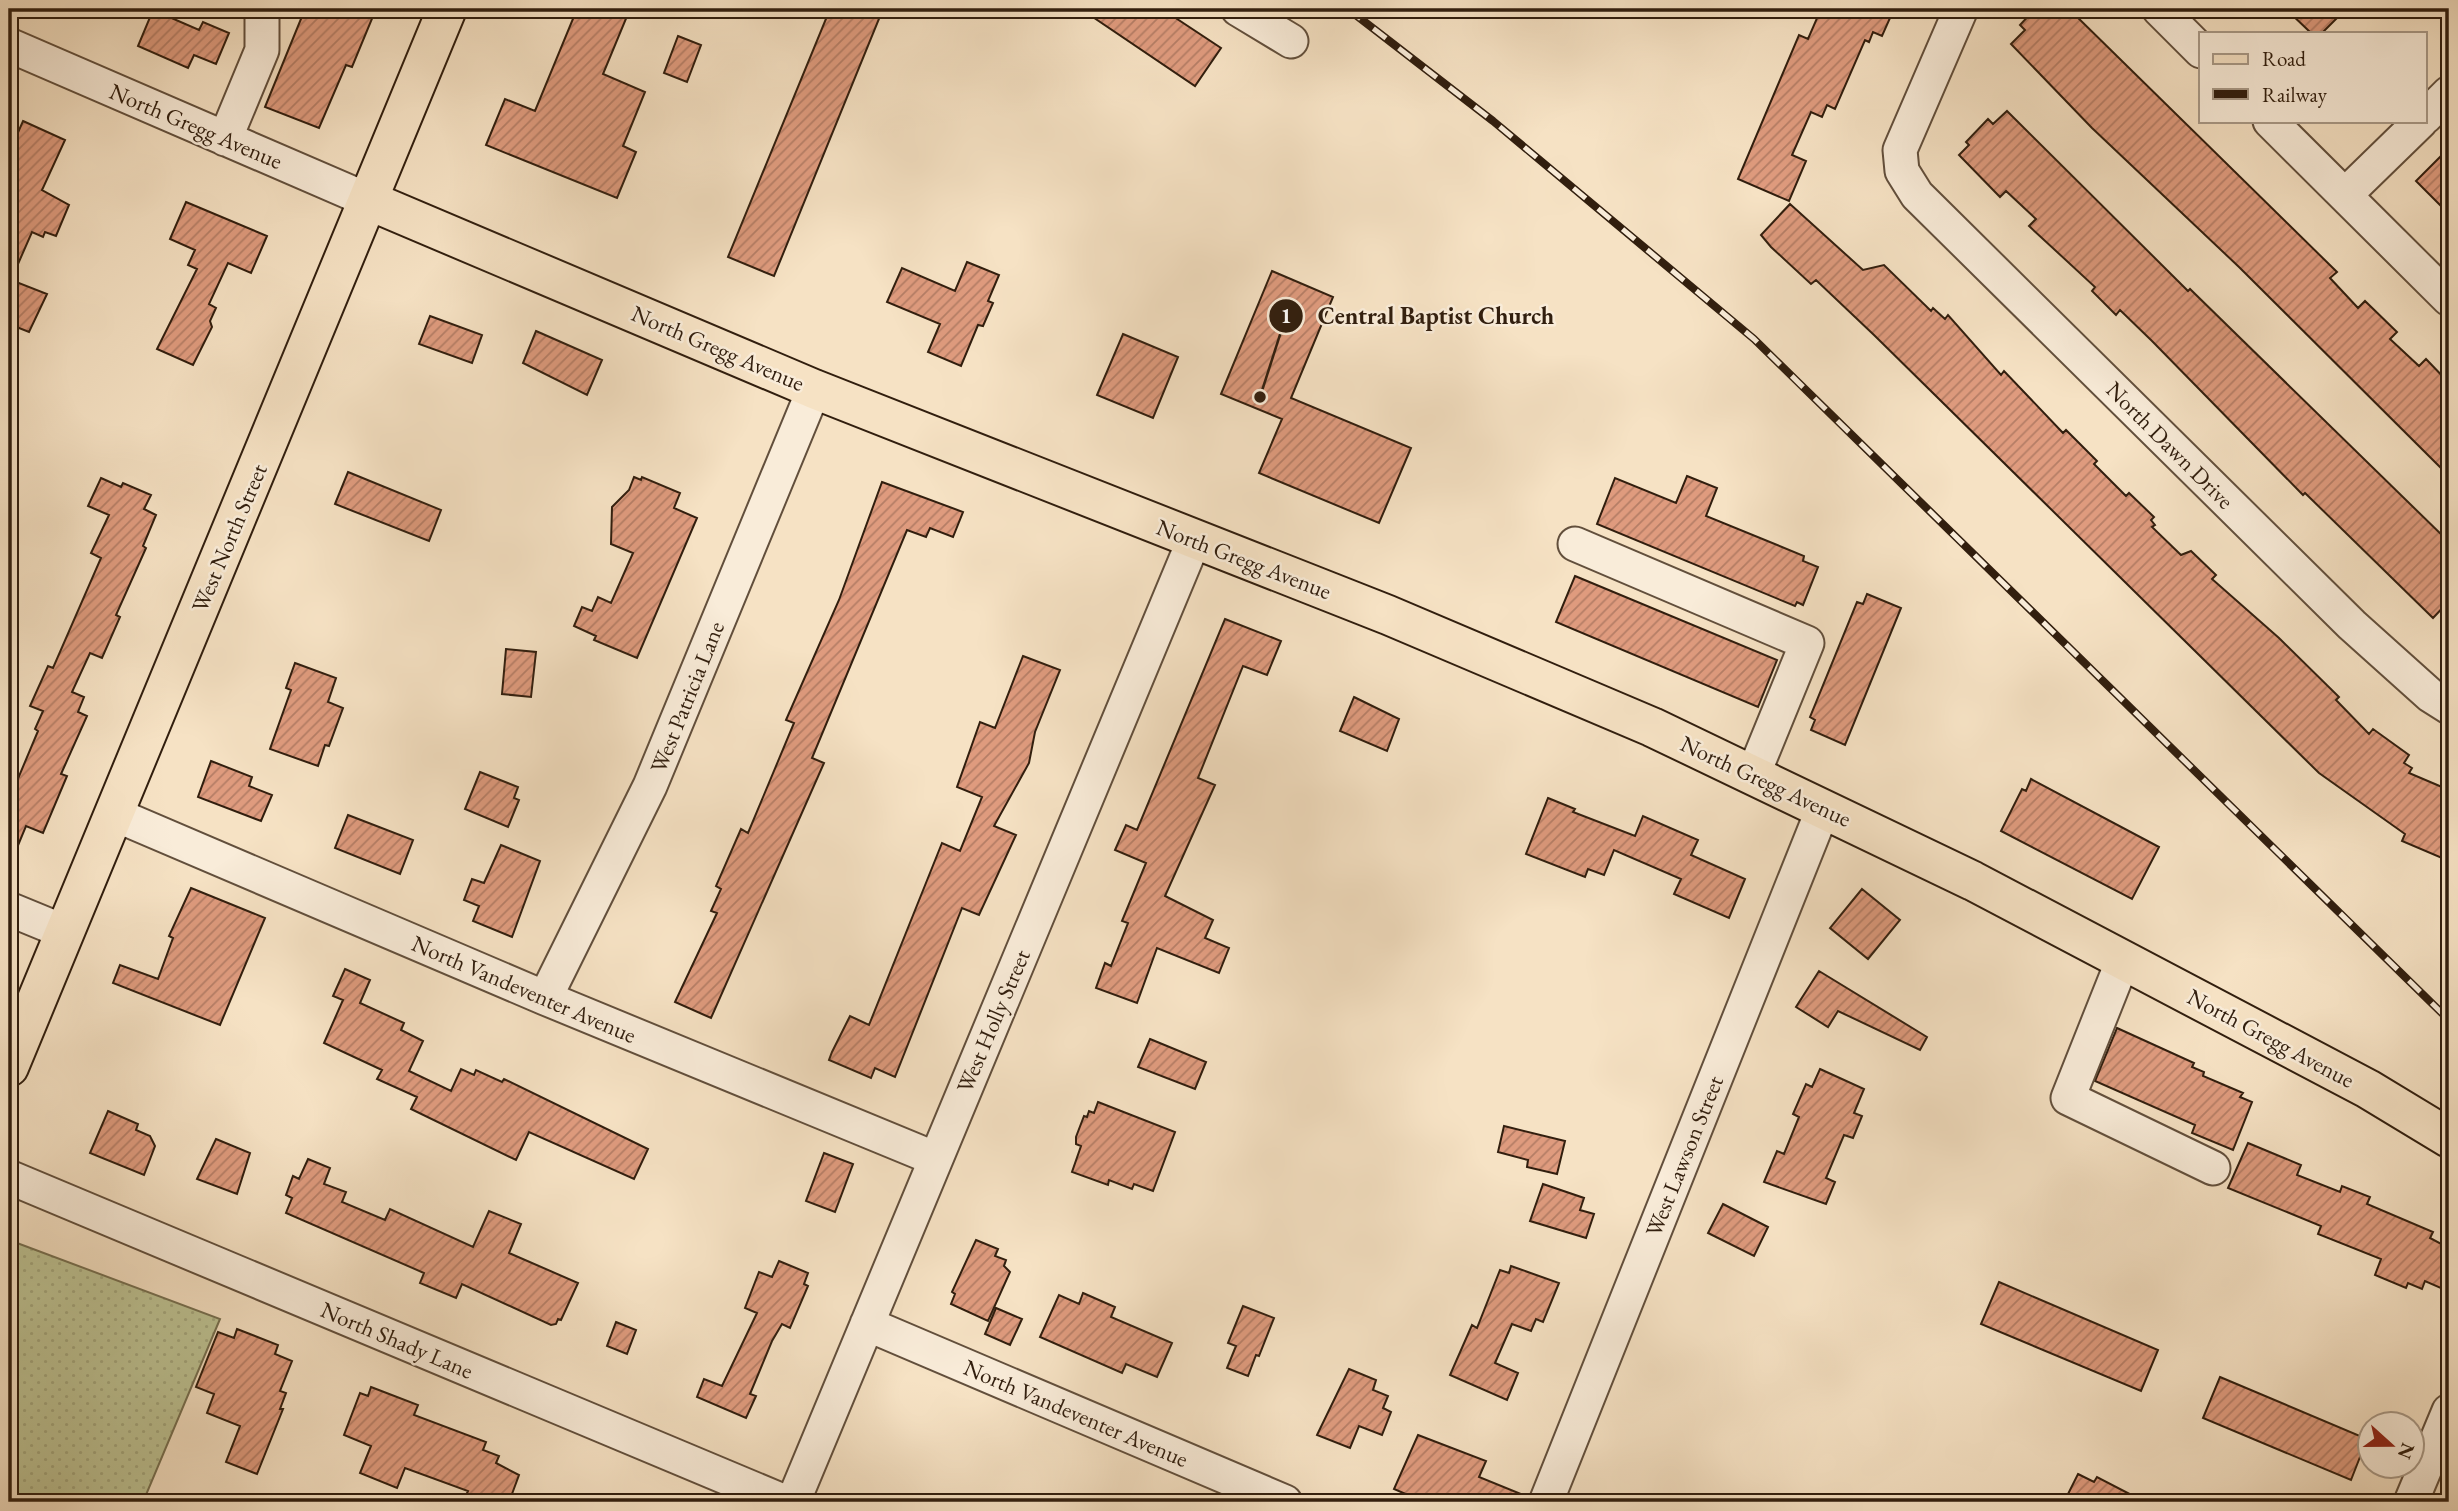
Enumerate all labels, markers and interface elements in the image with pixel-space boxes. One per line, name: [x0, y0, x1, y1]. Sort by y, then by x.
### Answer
legend: [2199, 32, 2426, 122]
text: Road: [2262, 45, 2306, 72]
street label: North Gregg Avenue: [105, 76, 287, 176]
text: Railway: [2262, 81, 2328, 108]
callout: Central Baptist Church: [1268, 294, 1568, 339]
street label: North Gregg Avenue: [627, 298, 809, 398]
text: Central Baptist Church: [1318, 300, 1555, 331]
text: 1: [1280, 302, 1292, 329]
street label: North Dawn Drive: [2100, 375, 2240, 515]
street label: West North Street: [184, 458, 274, 617]
street label: North Gregg Avenue: [1152, 512, 1336, 606]
street label: West Patricia Lane: [643, 617, 731, 777]
street label: North Gregg Avenue: [1676, 728, 1856, 834]
street label: North Vandeventer Avenue: [407, 928, 641, 1050]
street label: West Holly Street: [949, 944, 1037, 1097]
street label: North Gregg Avenue: [2182, 981, 2360, 1095]
street label: West Lawson Street: [1638, 1070, 1730, 1241]
street label: North Shady Lane: [316, 1294, 478, 1386]
street label: North Vandeventer Avenue: [959, 1352, 1193, 1474]
north arrow: [2356, 1410, 2426, 1480]
text: N: [2392, 1439, 2421, 1463]

